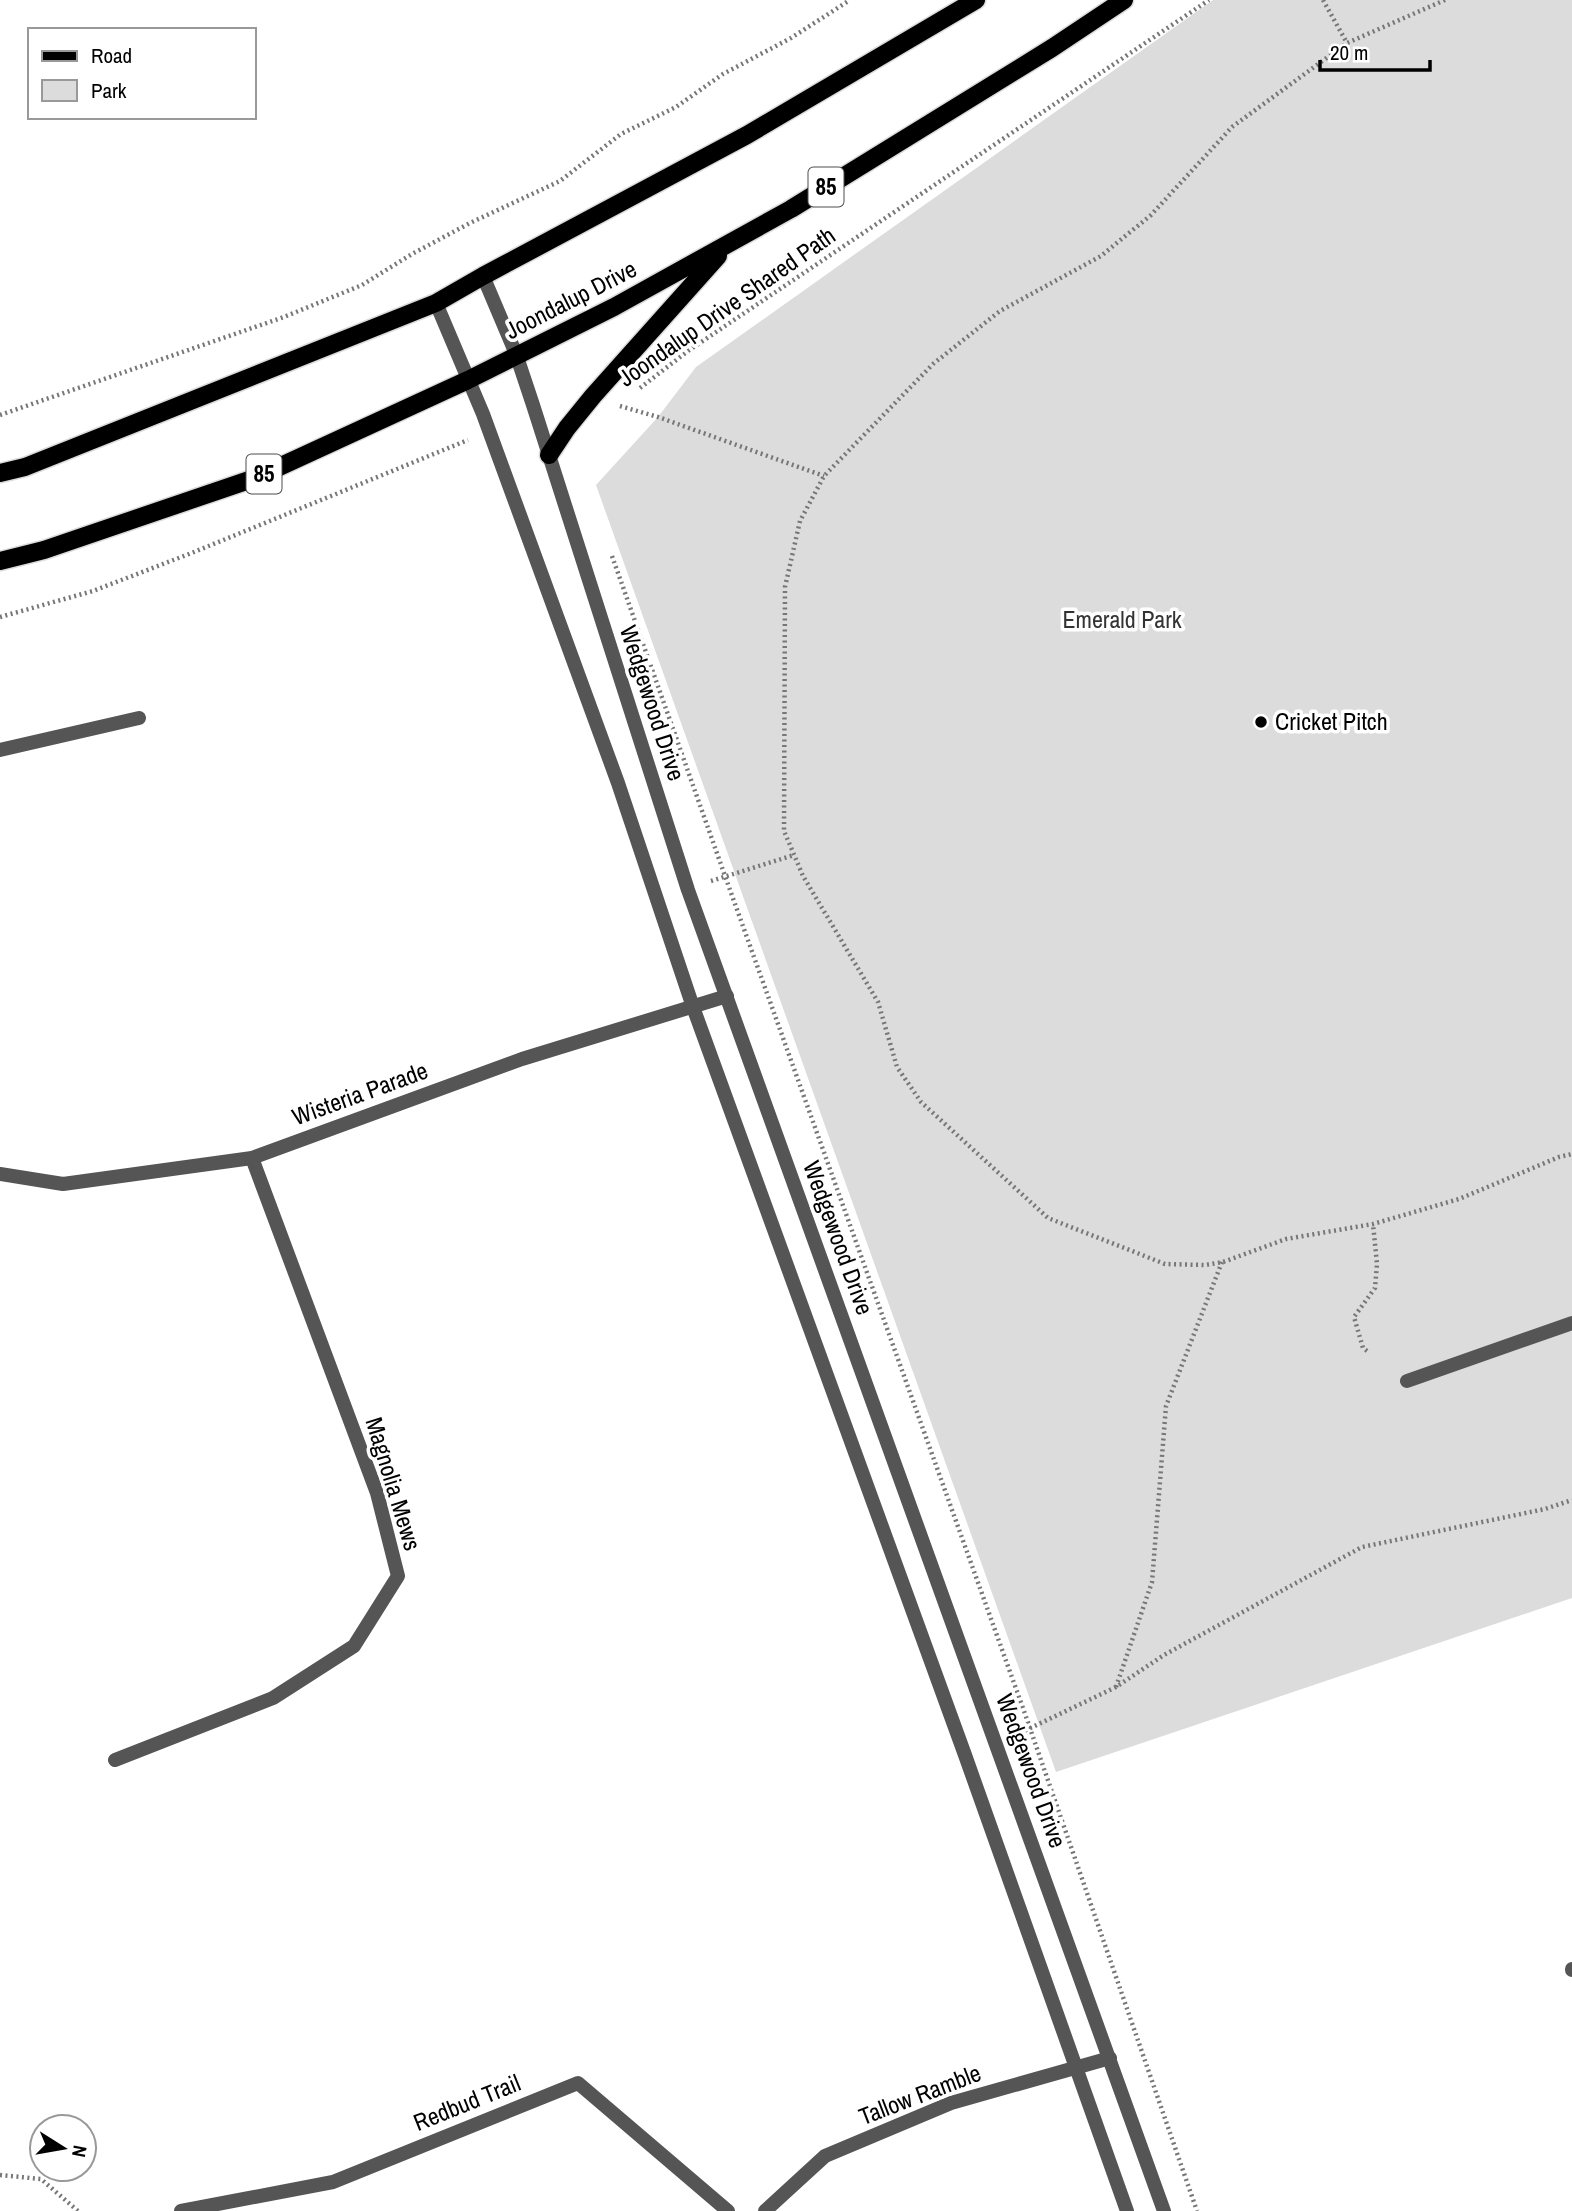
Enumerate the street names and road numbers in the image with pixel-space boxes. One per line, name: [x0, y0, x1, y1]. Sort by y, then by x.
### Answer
road number: 85: [808, 168, 844, 206]
street label: Joondalup Drive Shared Path: [611, 219, 841, 393]
street label: Joondalup Drive: [499, 252, 642, 346]
road number: 85: [246, 454, 282, 494]
street label: Wedgewood Drive: [613, 621, 693, 784]
street label: Wisteria Parade: [287, 1054, 432, 1132]
street label: Wedgewood Drive: [796, 1156, 882, 1319]
street label: Magnolia Mews: [359, 1413, 429, 1554]
street label: Wedgewood Drive: [989, 1689, 1075, 1852]
street label: Tallow Ramble: [854, 2056, 985, 2132]
street label: Redbud Trail: [408, 2066, 525, 2138]

